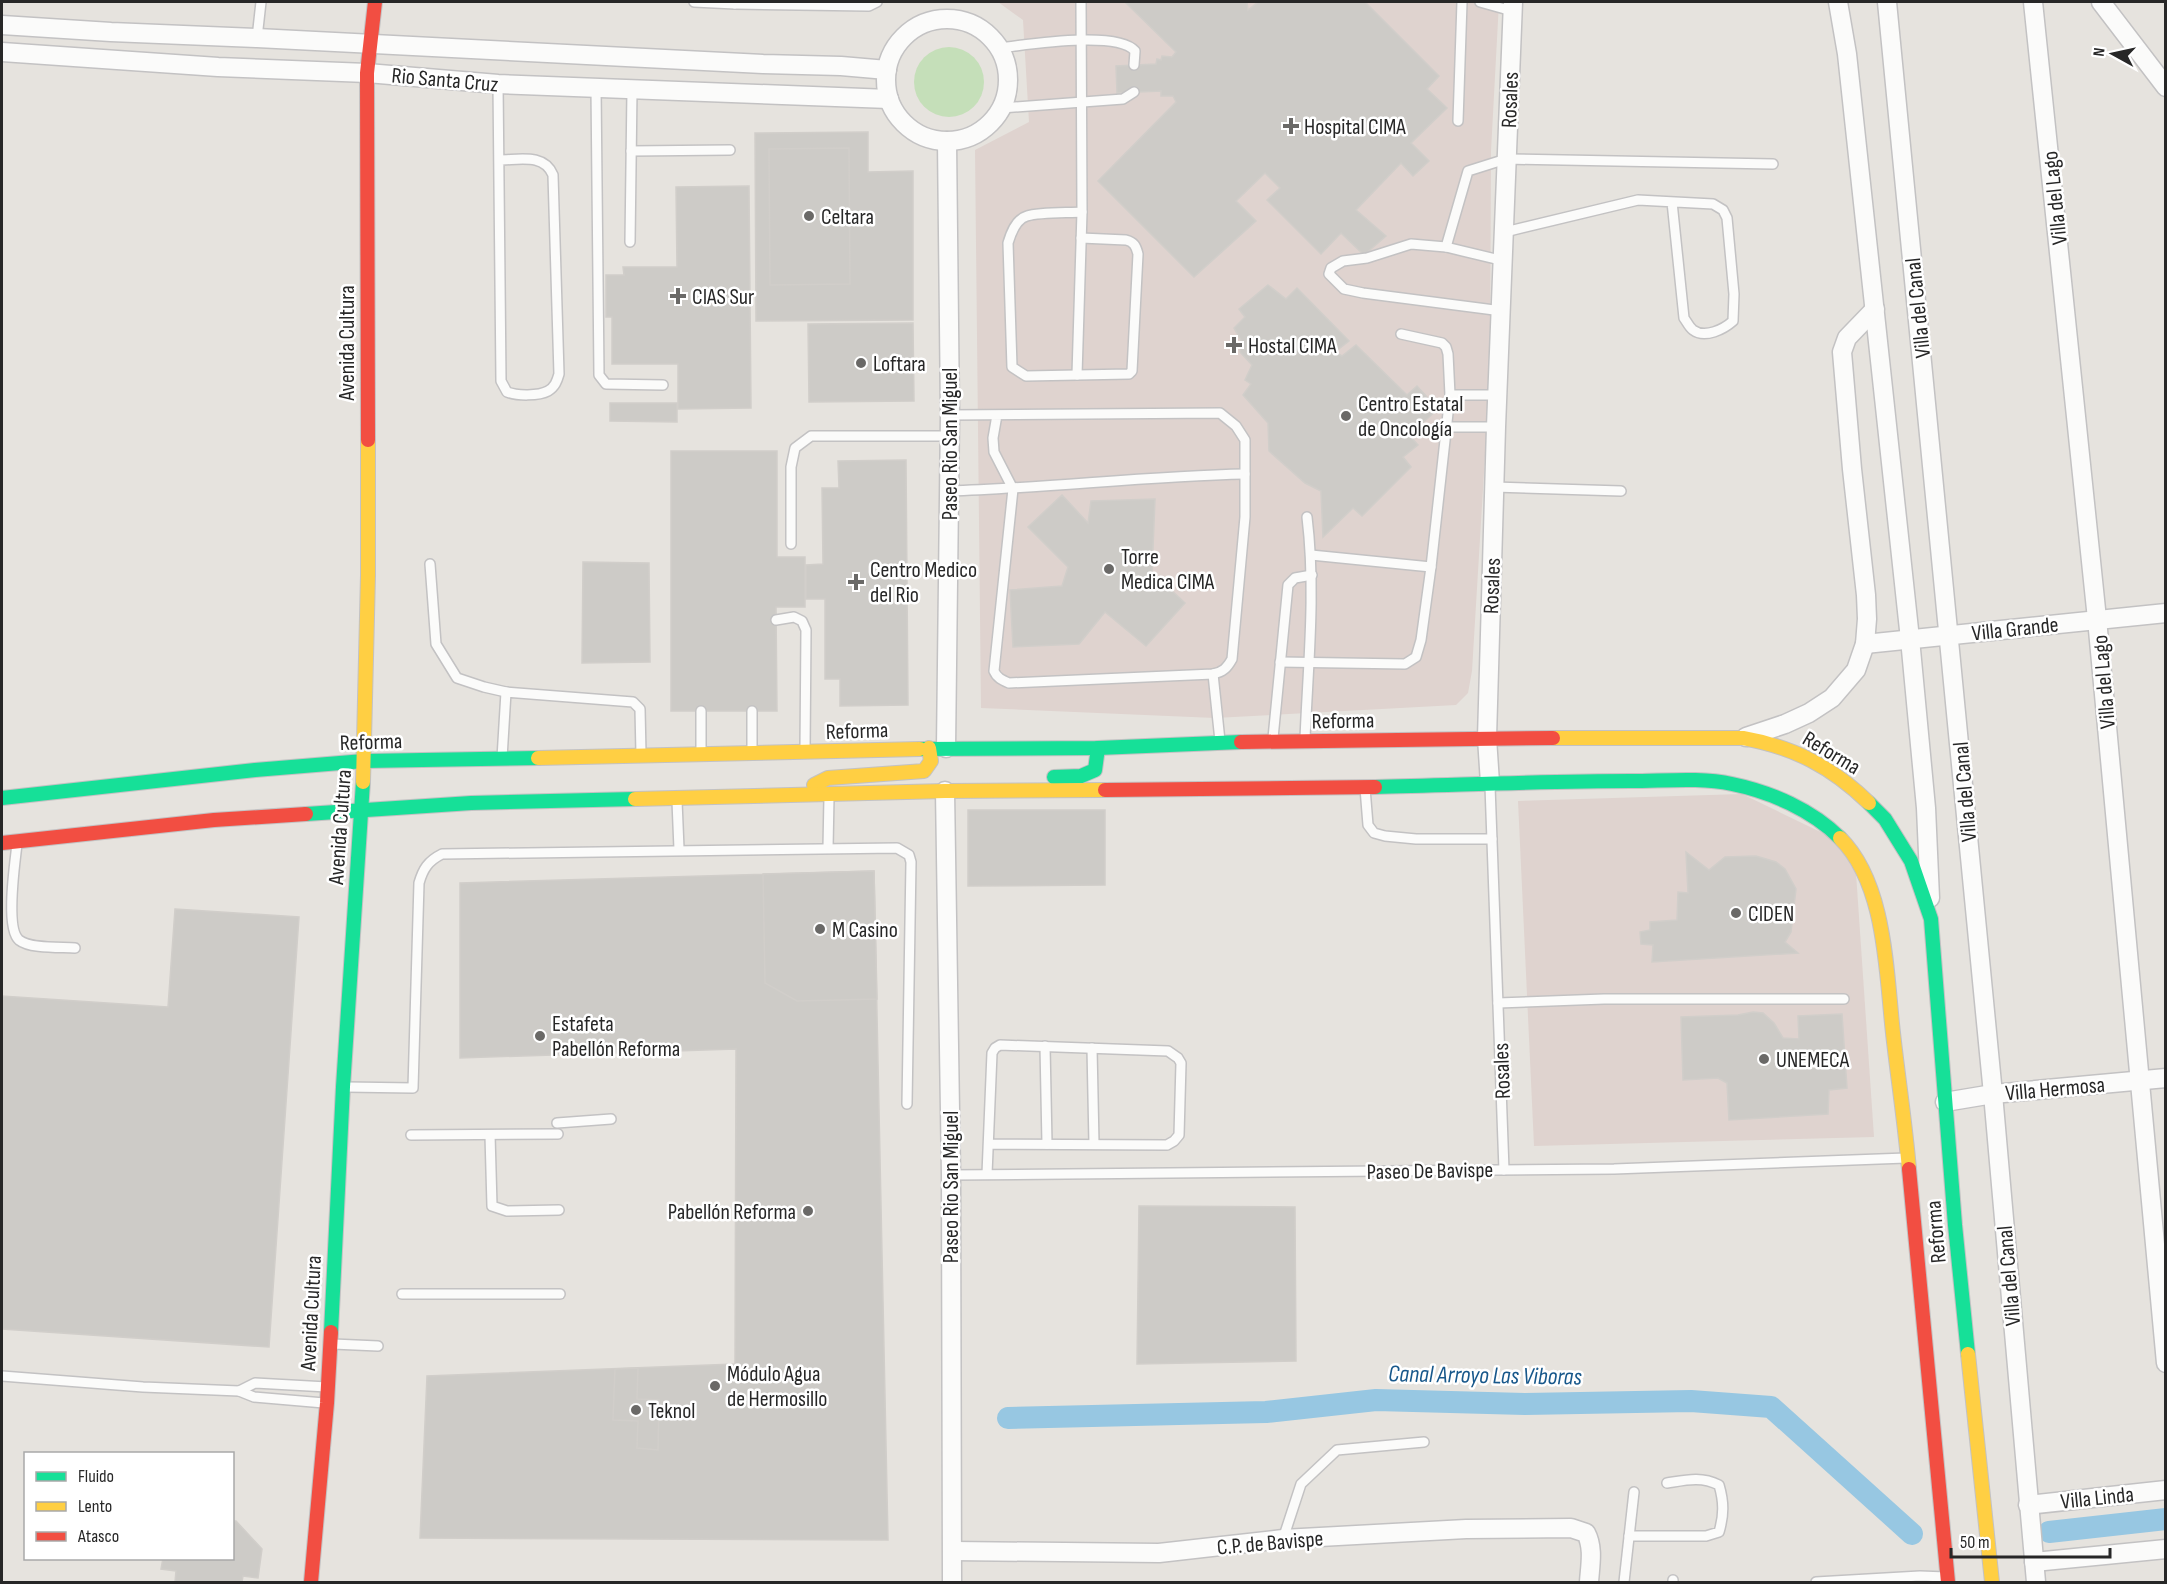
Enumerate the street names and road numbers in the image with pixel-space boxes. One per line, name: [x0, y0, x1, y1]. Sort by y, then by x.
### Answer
street label: Rio Santa Cruz: [390, 62, 499, 99]
street label: Rosales: [1496, 71, 1525, 129]
street label: Villa del Lago: [2037, 150, 2074, 246]
street label: Villa del Canal: [1900, 256, 1937, 359]
street label: Avenida Cultura: [334, 285, 361, 402]
street label: Paseo Rio San Miguel: [937, 368, 964, 520]
street label: Rosales: [1478, 557, 1507, 615]
street label: Villa Grande: [1970, 612, 2060, 647]
street label: Villa del Lago: [2087, 634, 2122, 730]
street label: Reforma: [1311, 707, 1375, 736]
street label: Reforma: [825, 717, 889, 746]
street label: Reforma: [1797, 726, 1865, 781]
street label: Reforma: [339, 728, 403, 757]
street label: Villa del Canal: [1948, 741, 1983, 843]
street label: Avenida Cultura: [323, 769, 358, 887]
street label: Rosales: [1488, 1042, 1517, 1099]
street label: Villa Hermosa: [2004, 1072, 2106, 1107]
street label: Paseo Rio San Miguel: [938, 1111, 965, 1263]
street label: Paseo De Bavispe: [1366, 1157, 1494, 1186]
street label: Reforma: [1920, 1199, 1953, 1264]
street label: Villa del Canal: [1992, 1225, 2027, 1327]
street label: Avenida Cultura: [295, 1255, 328, 1372]
street label: Villa Linda: [2059, 1481, 2135, 1516]
street label: C.P. de Bavispe: [1216, 1525, 1324, 1562]

